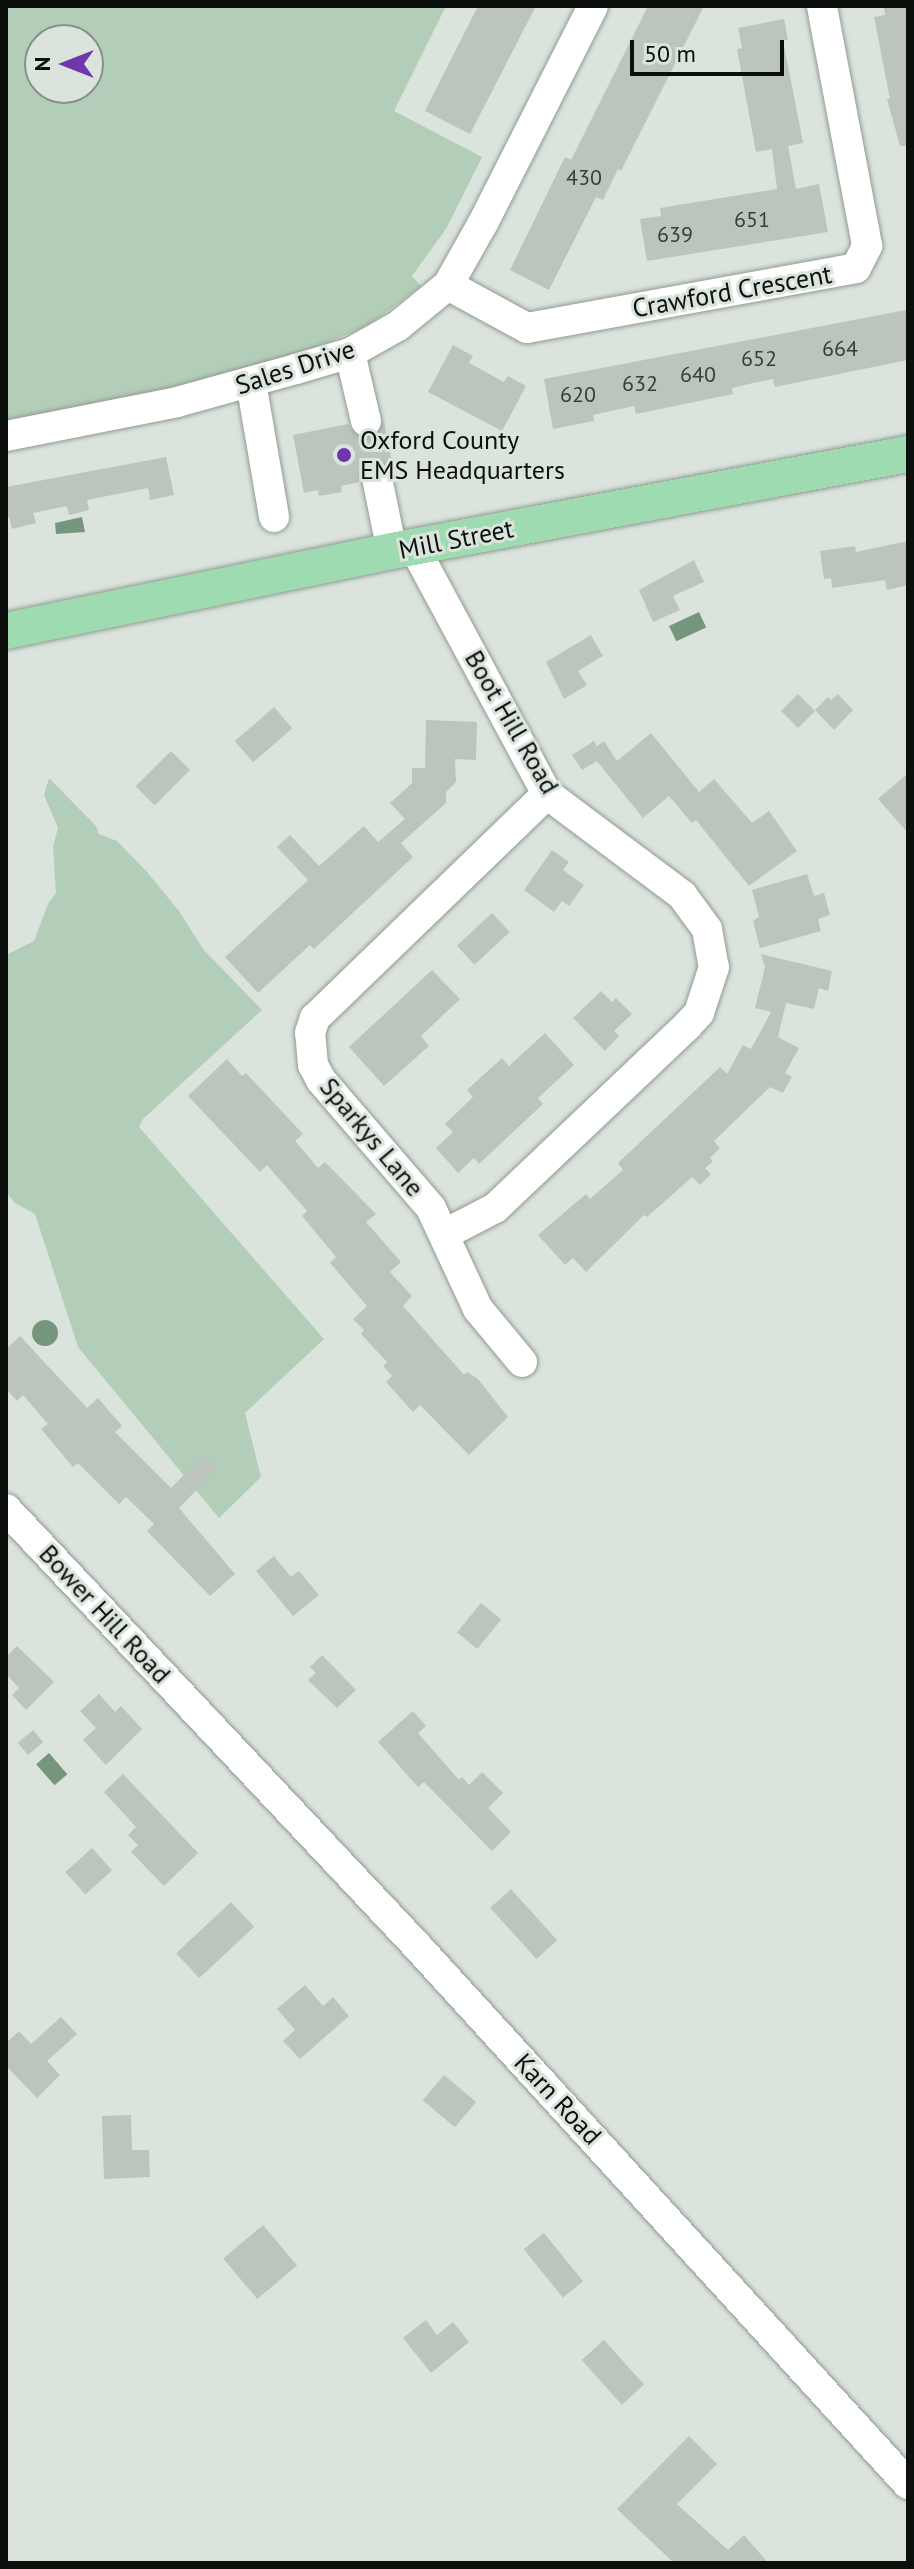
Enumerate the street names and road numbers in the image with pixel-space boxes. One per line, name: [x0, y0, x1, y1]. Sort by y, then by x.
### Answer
street label: Crawford Crescent: [630, 258, 834, 324]
street label: Sales Drive: [231, 333, 359, 401]
street label: Mill Street: [396, 513, 516, 565]
street label: Boot Hill Road: [458, 645, 566, 799]
street label: Sparkys Lane: [313, 1071, 431, 1203]
street label: Bower Hill Road: [33, 1538, 177, 1690]
street label: Karn Road: [508, 2047, 608, 2151]

